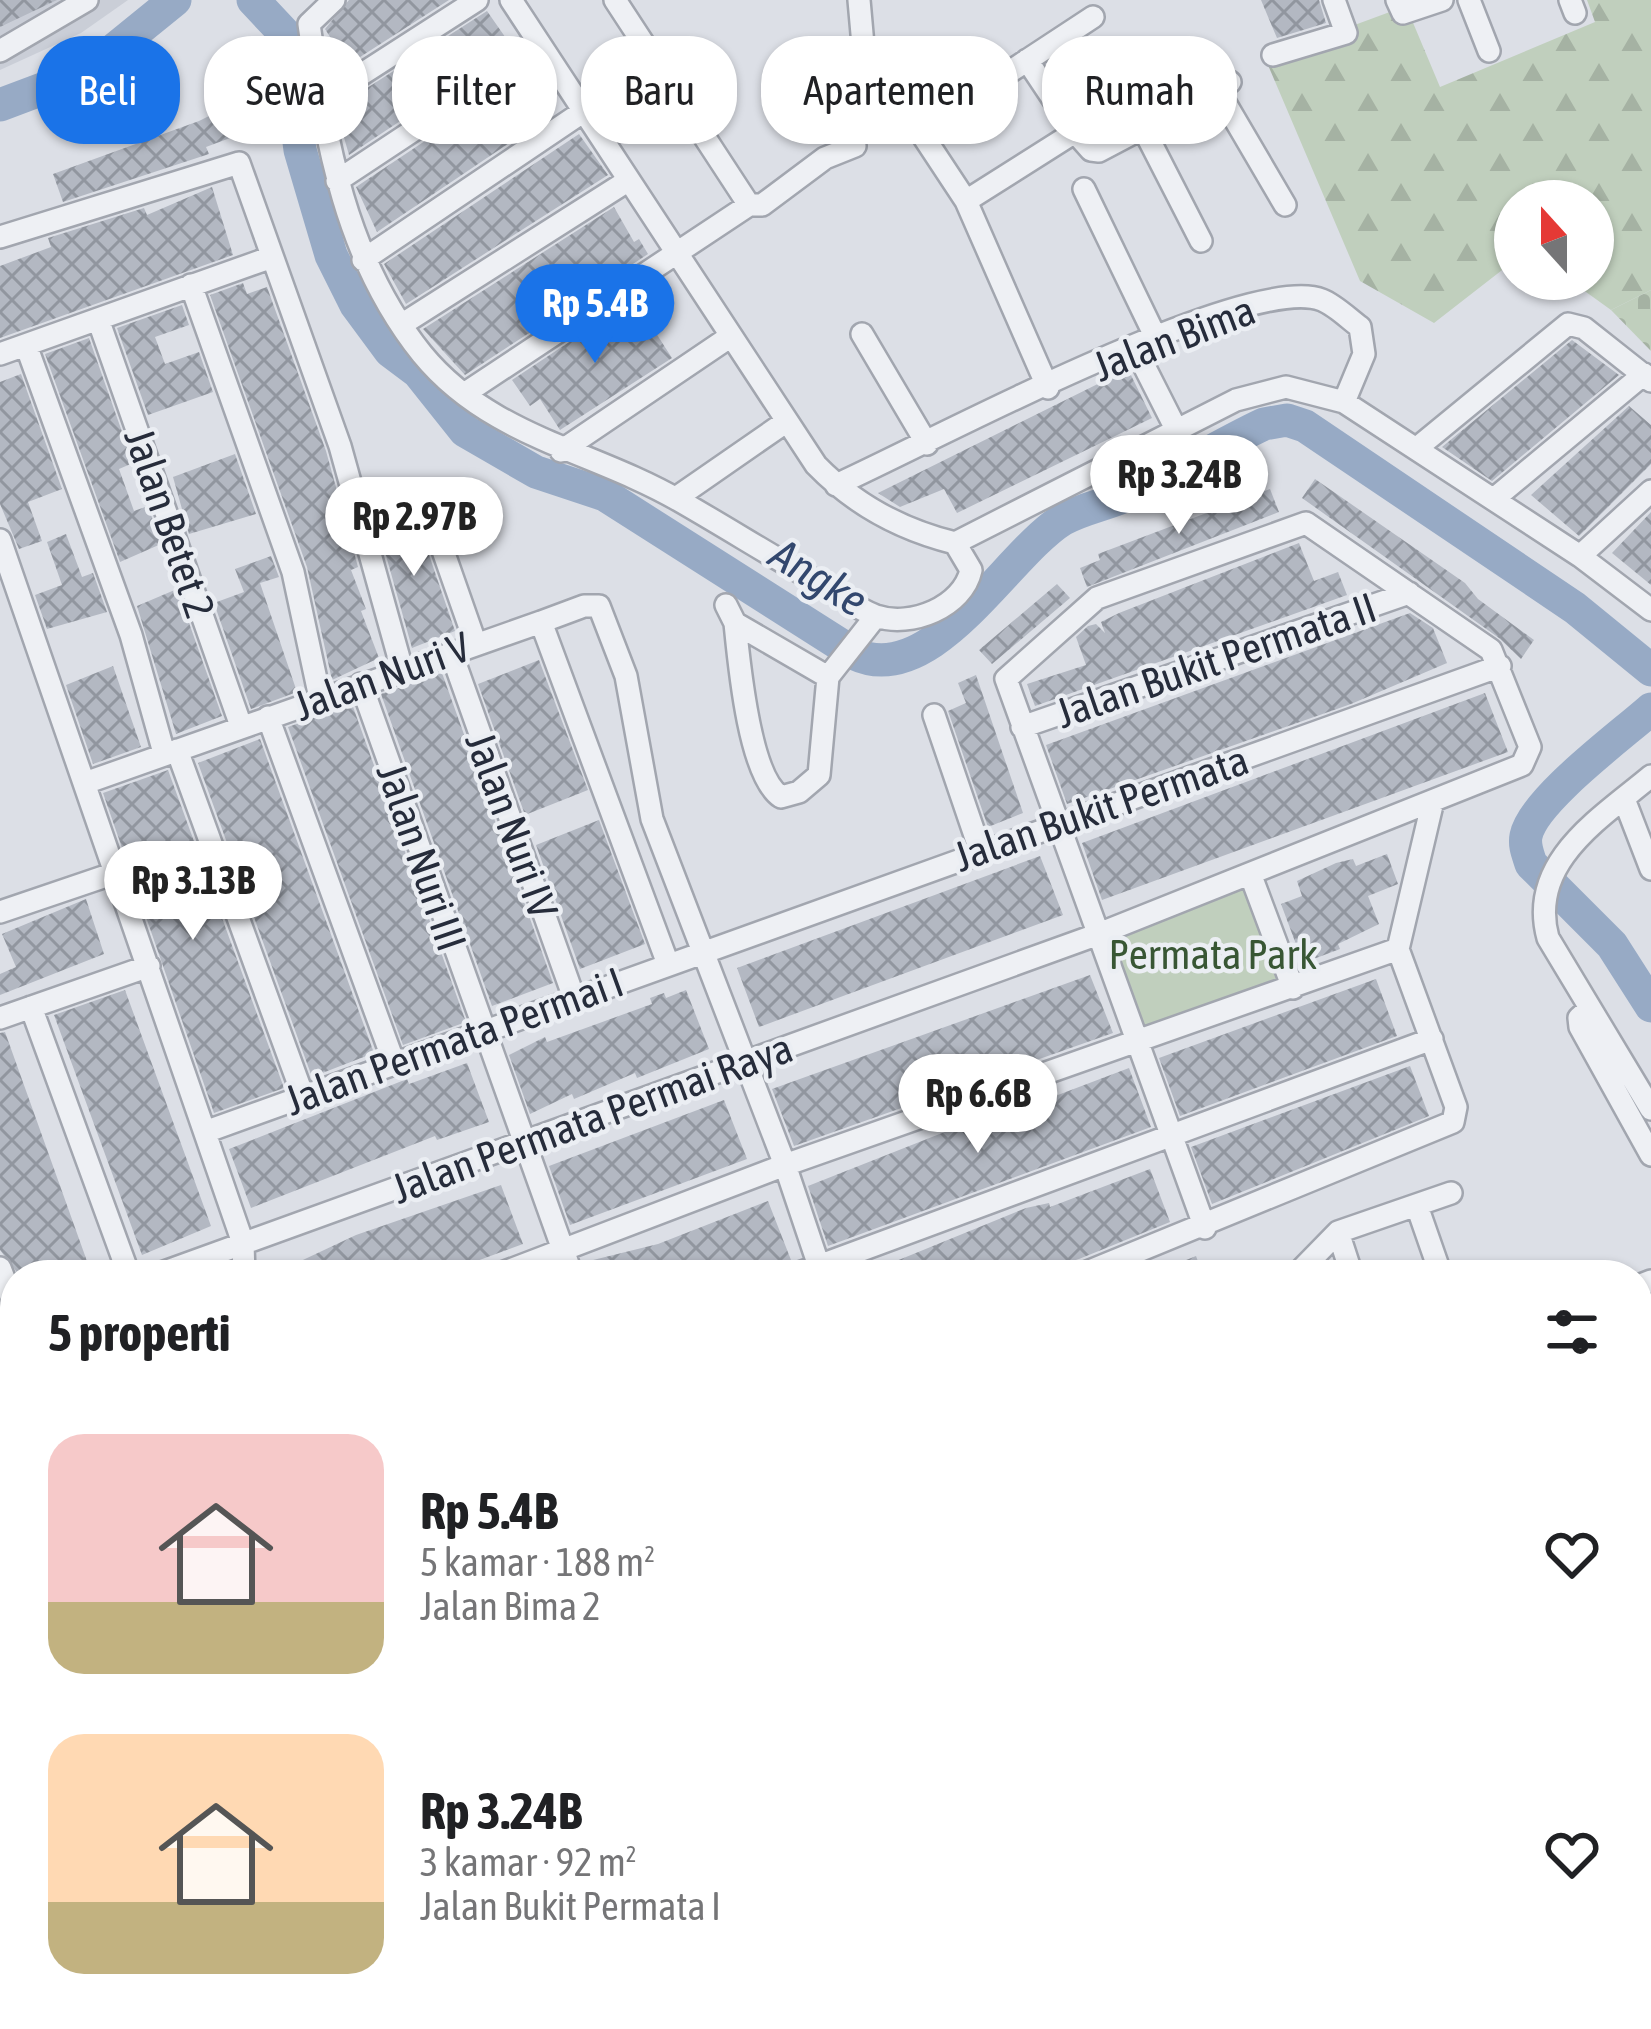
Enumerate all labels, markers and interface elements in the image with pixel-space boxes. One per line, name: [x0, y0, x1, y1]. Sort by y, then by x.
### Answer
chip: Beli: [36, 36, 180, 144]
chip: Sewa: [204, 36, 368, 144]
chip: Filter: [392, 36, 557, 144]
chip: Baru: [581, 36, 737, 144]
chip: Apartemen: [761, 36, 1018, 144]
chip: Rumah: [1042, 36, 1237, 144]
north arrow: [1494, 180, 1614, 300]
map controls: [1494, 180, 1614, 300]
pin: Rp 5.4B: [484, 264, 706, 366]
text: Rp 5.4B: [542, 281, 648, 325]
street label: Jalan Bima: [1086, 285, 1262, 391]
street label: Jalan Betet 2: [115, 422, 225, 624]
pin: Rp 3.24B: [1055, 435, 1303, 537]
text: Rp 3.24B: [1117, 452, 1241, 496]
pin: Rp 2.97B: [290, 477, 538, 579]
text: Rp 2.97B: [352, 494, 476, 538]
water label: Angke: [760, 527, 877, 627]
street label: Jalan Bukit Permata II: [1050, 583, 1382, 737]
street label: Jalan Nuri V: [288, 622, 477, 730]
street label: Jalan Nuri IV: [456, 726, 568, 925]
street label: Jalan Bukit Permata: [948, 735, 1254, 881]
street label: Jalan Nuri III: [368, 757, 476, 957]
pin: Rp 3.13B: [69, 841, 317, 943]
text: Rp 3.13B: [131, 858, 255, 902]
park label: Permata Park: [1109, 930, 1317, 978]
street label: Jalan Permata Permai I: [279, 958, 629, 1124]
street label: Jalan Permata Permai Raya: [385, 1023, 799, 1213]
pin: Rp 6.6B: [867, 1054, 1089, 1156]
text: Rp 6.6B: [925, 1071, 1031, 1115]
icon: filters: [1539, 1299, 1605, 1365]
text: 5 properti: [48, 1303, 230, 1362]
text: Rp 5.4B: [420, 1481, 558, 1540]
icon: home: [144, 1482, 288, 1626]
icon: heart: [1539, 1521, 1605, 1587]
text: 5 kamar · 188 m²: [420, 1540, 655, 1584]
text: Jalan Bima 2: [420, 1584, 601, 1628]
text: Rp 3.24B: [420, 1781, 582, 1840]
icon: home: [144, 1782, 288, 1926]
icon: heart: [1539, 1821, 1605, 1887]
text: 3 kamar · 92 m²: [420, 1840, 637, 1884]
text: Jalan Bukit Permata I: [420, 1884, 721, 1928]

